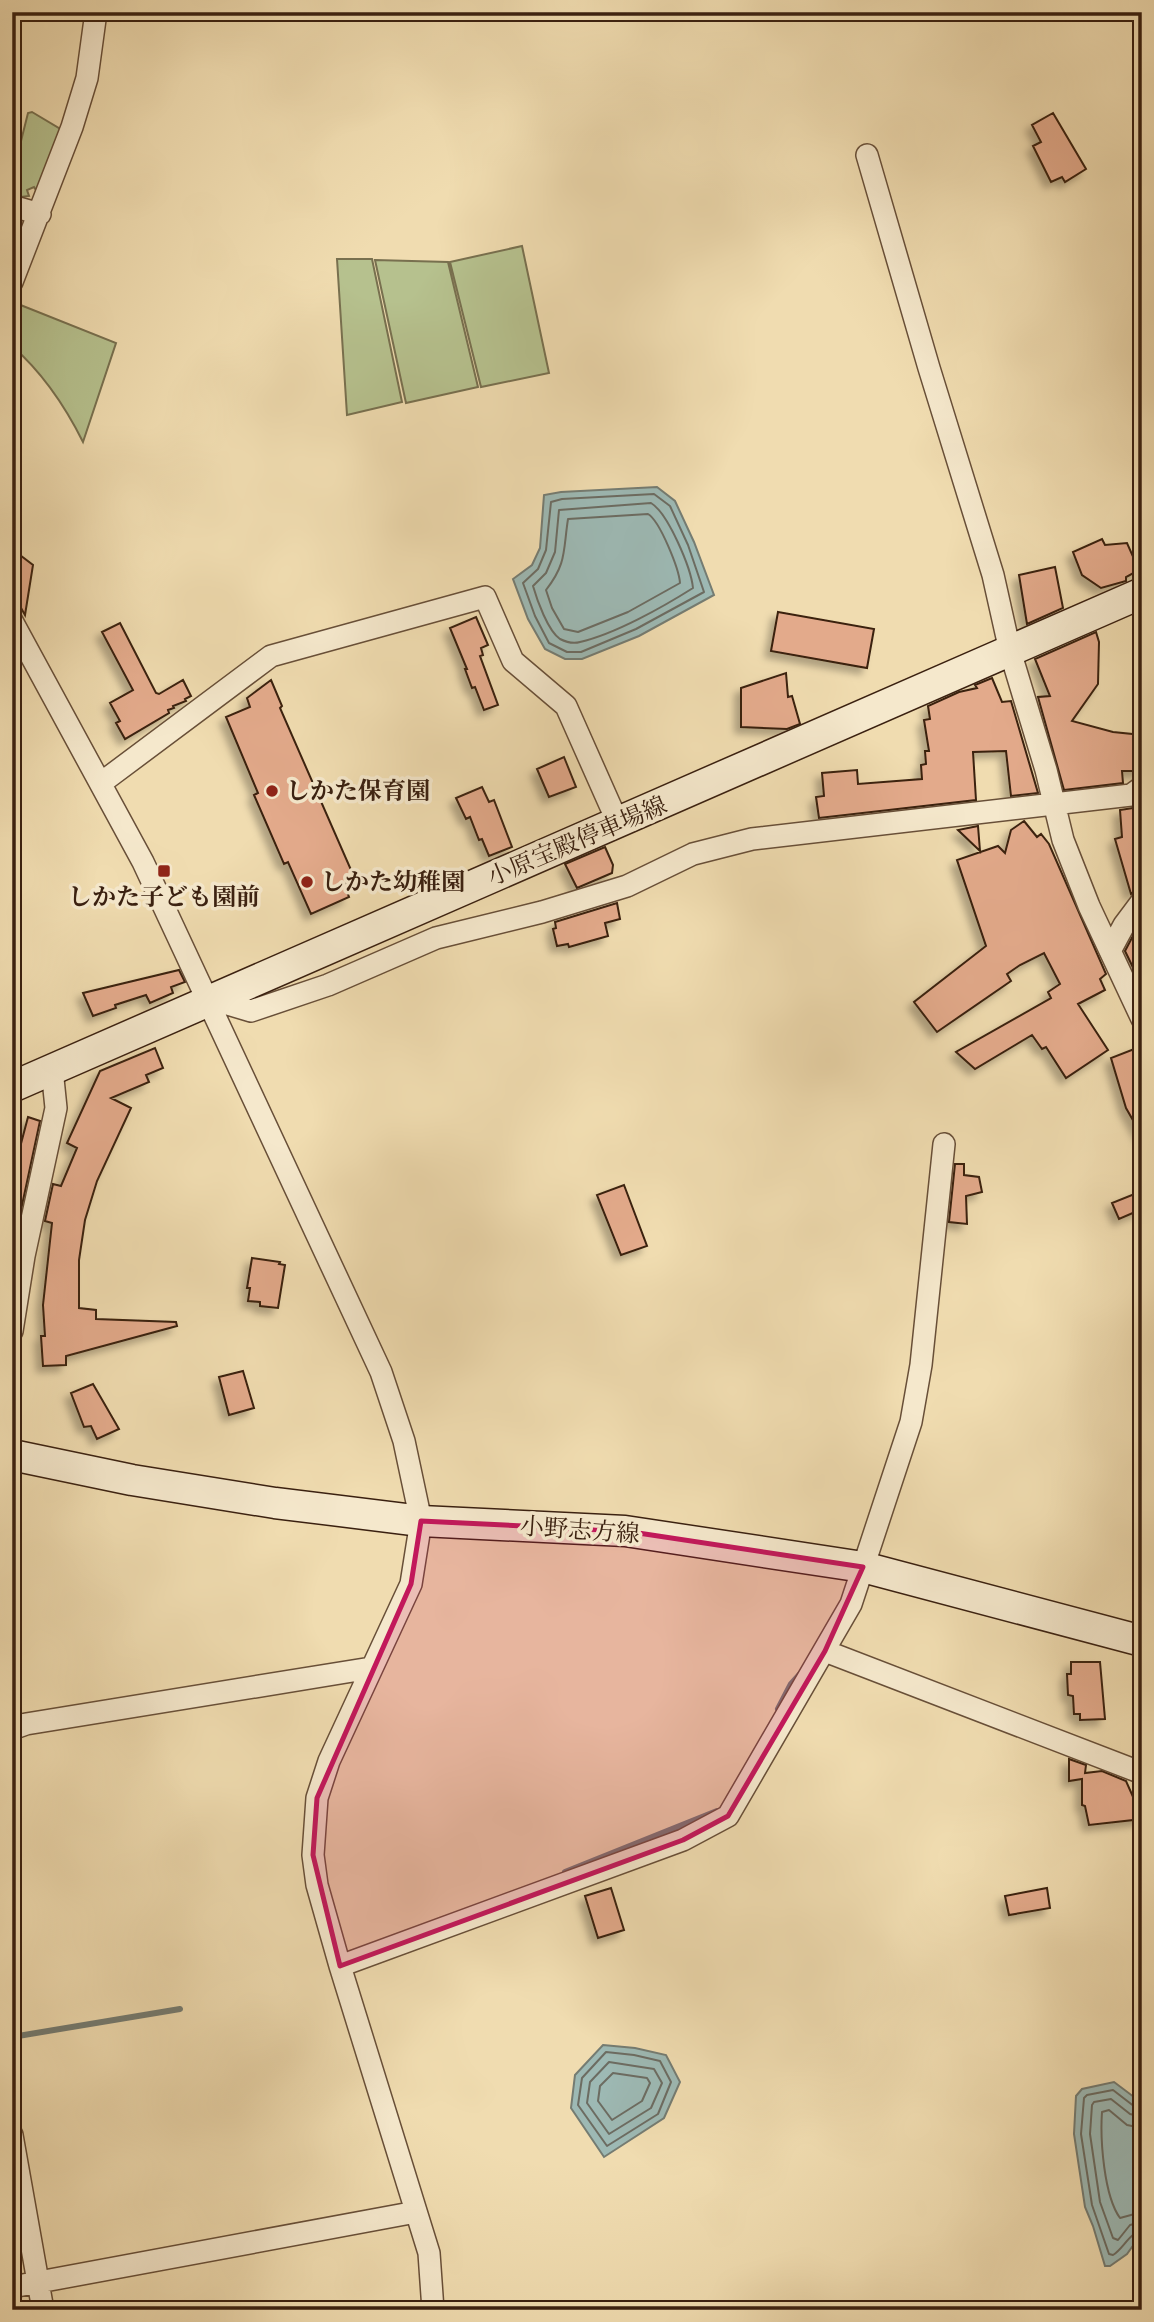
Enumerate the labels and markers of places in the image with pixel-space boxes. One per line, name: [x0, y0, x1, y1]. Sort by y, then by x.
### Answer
place label: しかた保育園: [286, 776, 430, 810]
marker: しかた保育園: [264, 783, 280, 799]
marker: しかた子ども園前: [156, 863, 172, 879]
place label: しかた幼稚園: [321, 867, 465, 901]
marker: しかた幼稚園: [299, 874, 315, 890]
place label: しかた子ども園前: [68, 882, 260, 916]

